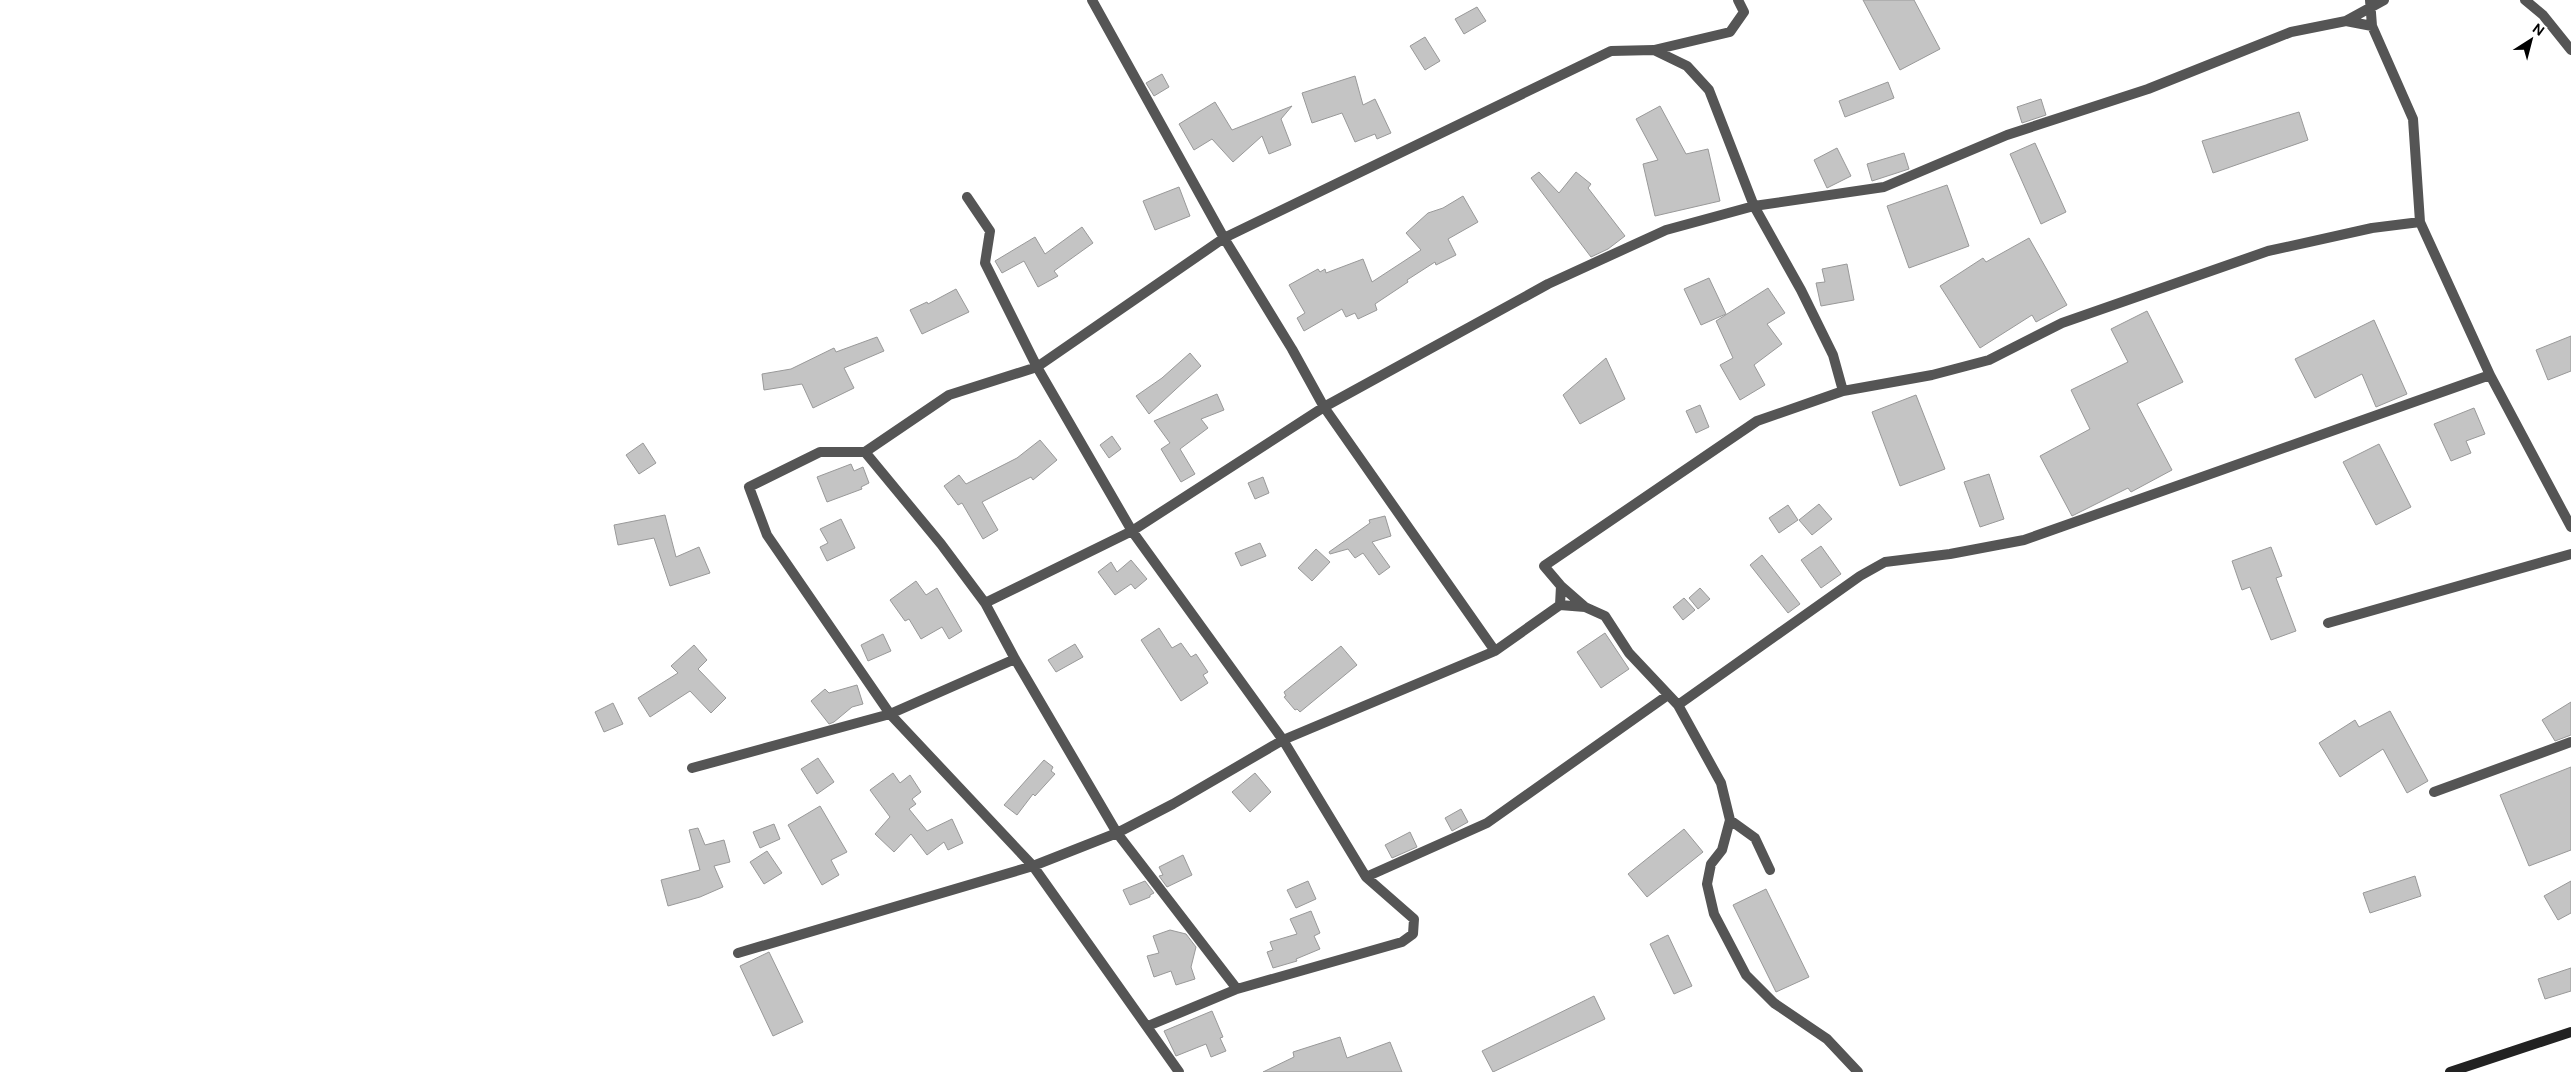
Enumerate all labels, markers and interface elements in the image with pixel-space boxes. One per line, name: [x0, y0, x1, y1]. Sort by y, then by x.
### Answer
north arrow: [2506, 15, 2556, 65]
text: N: [2529, 19, 2548, 40]

